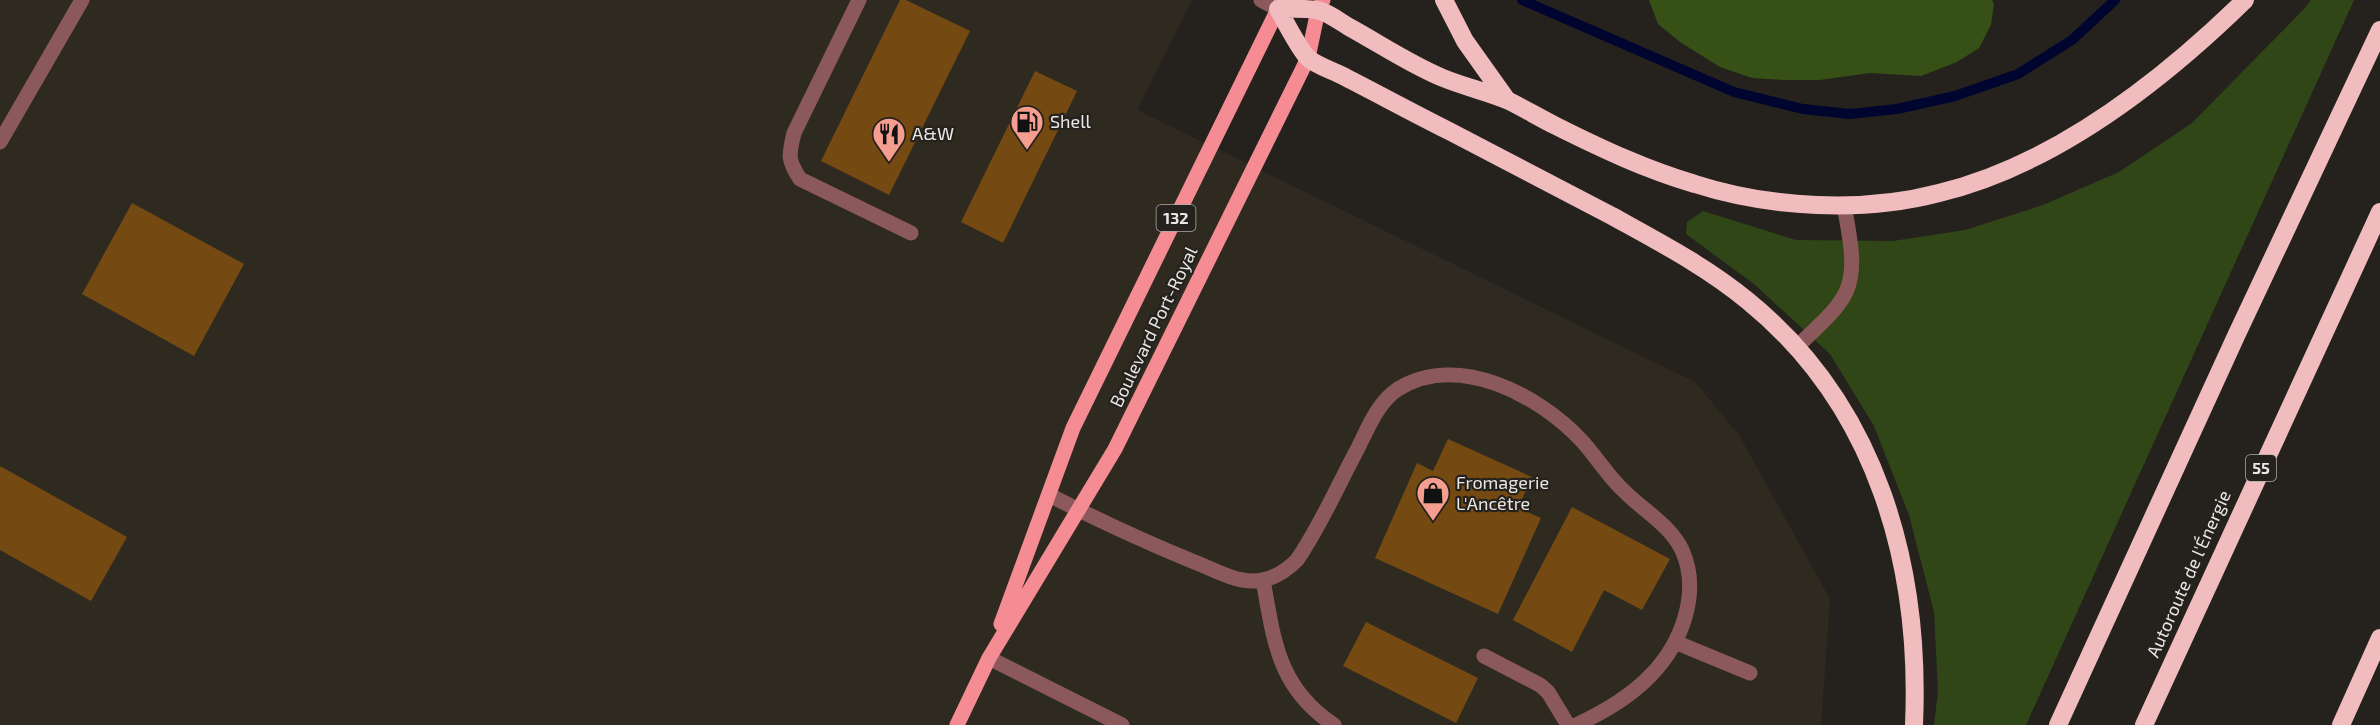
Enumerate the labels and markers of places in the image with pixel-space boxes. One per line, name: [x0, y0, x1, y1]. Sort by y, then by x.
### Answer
fuel station icon: Shell: [1009, 104, 1045, 151]
place label: Shell: [1050, 110, 1092, 132]
restaurant icon: A&W: [871, 116, 907, 163]
place label: A&W: [912, 122, 954, 144]
place label: Fromagerie L'Ancêtre: [1456, 471, 1549, 514]
shop icon: Fromagerie L'Ancêtre: [1415, 475, 1451, 522]

